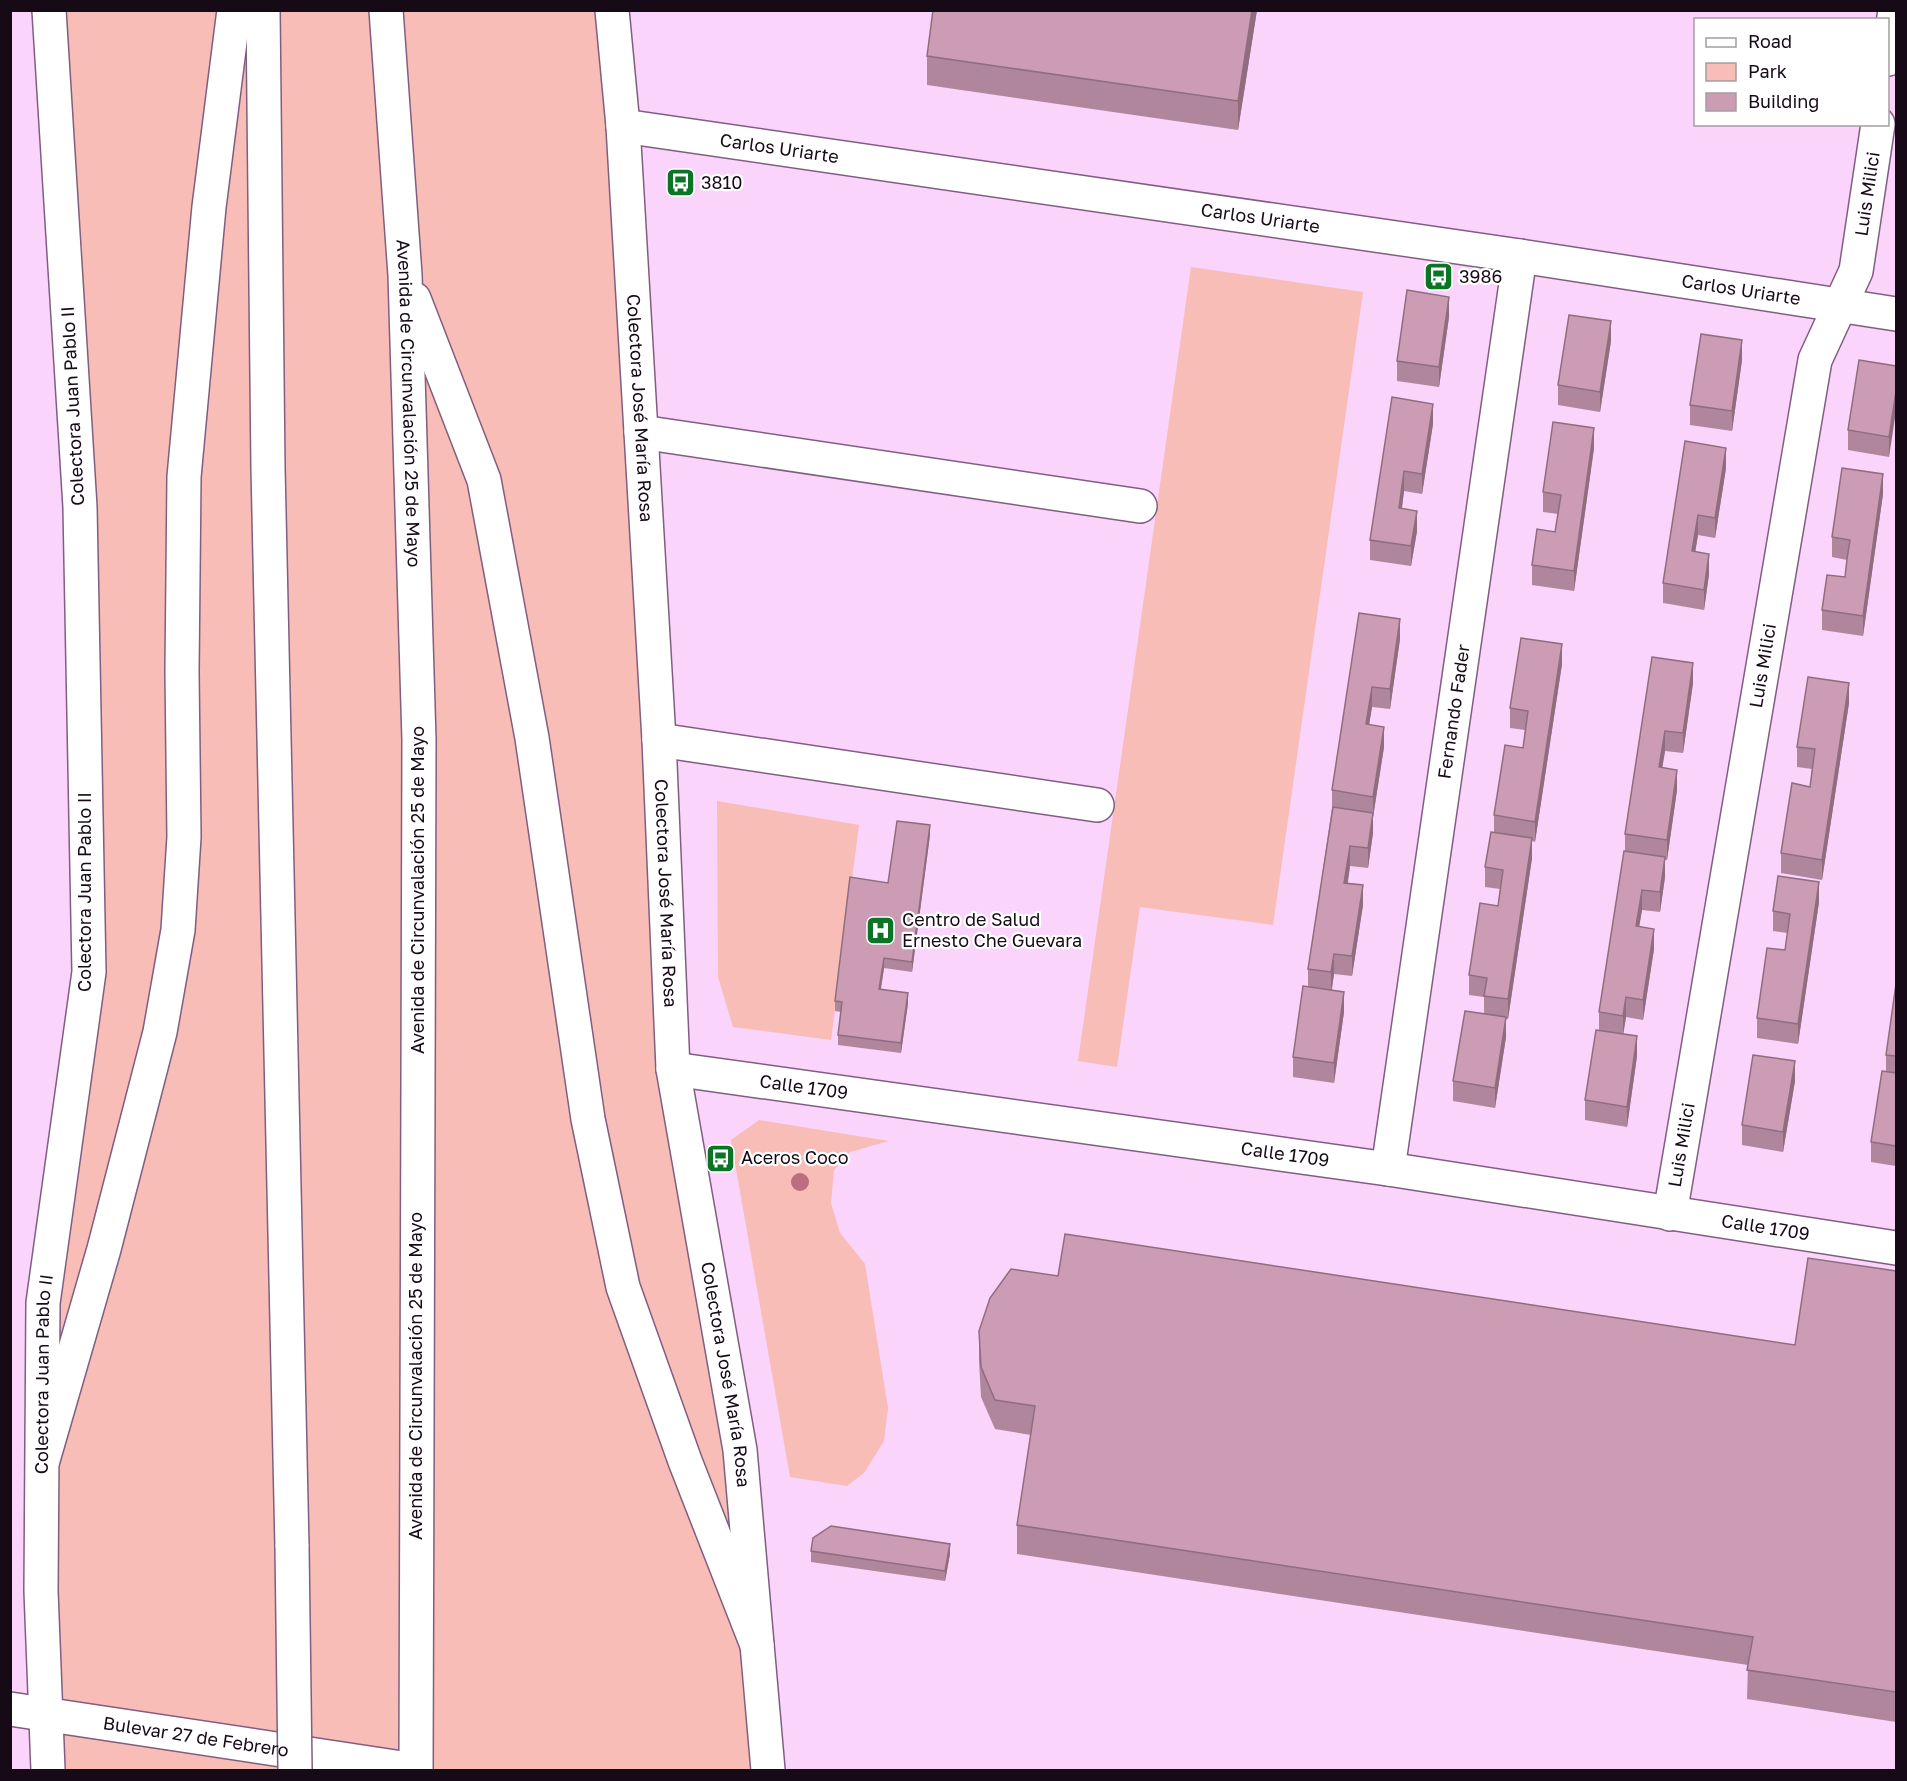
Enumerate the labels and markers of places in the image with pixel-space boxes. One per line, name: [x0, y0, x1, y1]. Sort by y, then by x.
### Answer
bus stop icon: 3810: [664, 167, 696, 199]
place label: 3810: [701, 171, 742, 193]
bus stop icon: 3986: [1422, 261, 1454, 293]
place label: 3986: [1459, 265, 1502, 287]
place label: Centro de Salud Ernesto Che Guevara: [902, 908, 1082, 951]
hospital icon: Centro de Salud Ernesto Che Guevara: [865, 914, 897, 946]
bus stop icon: Aceros Coco: [704, 1142, 736, 1174]
place label: Aceros Coco: [741, 1146, 848, 1168]

